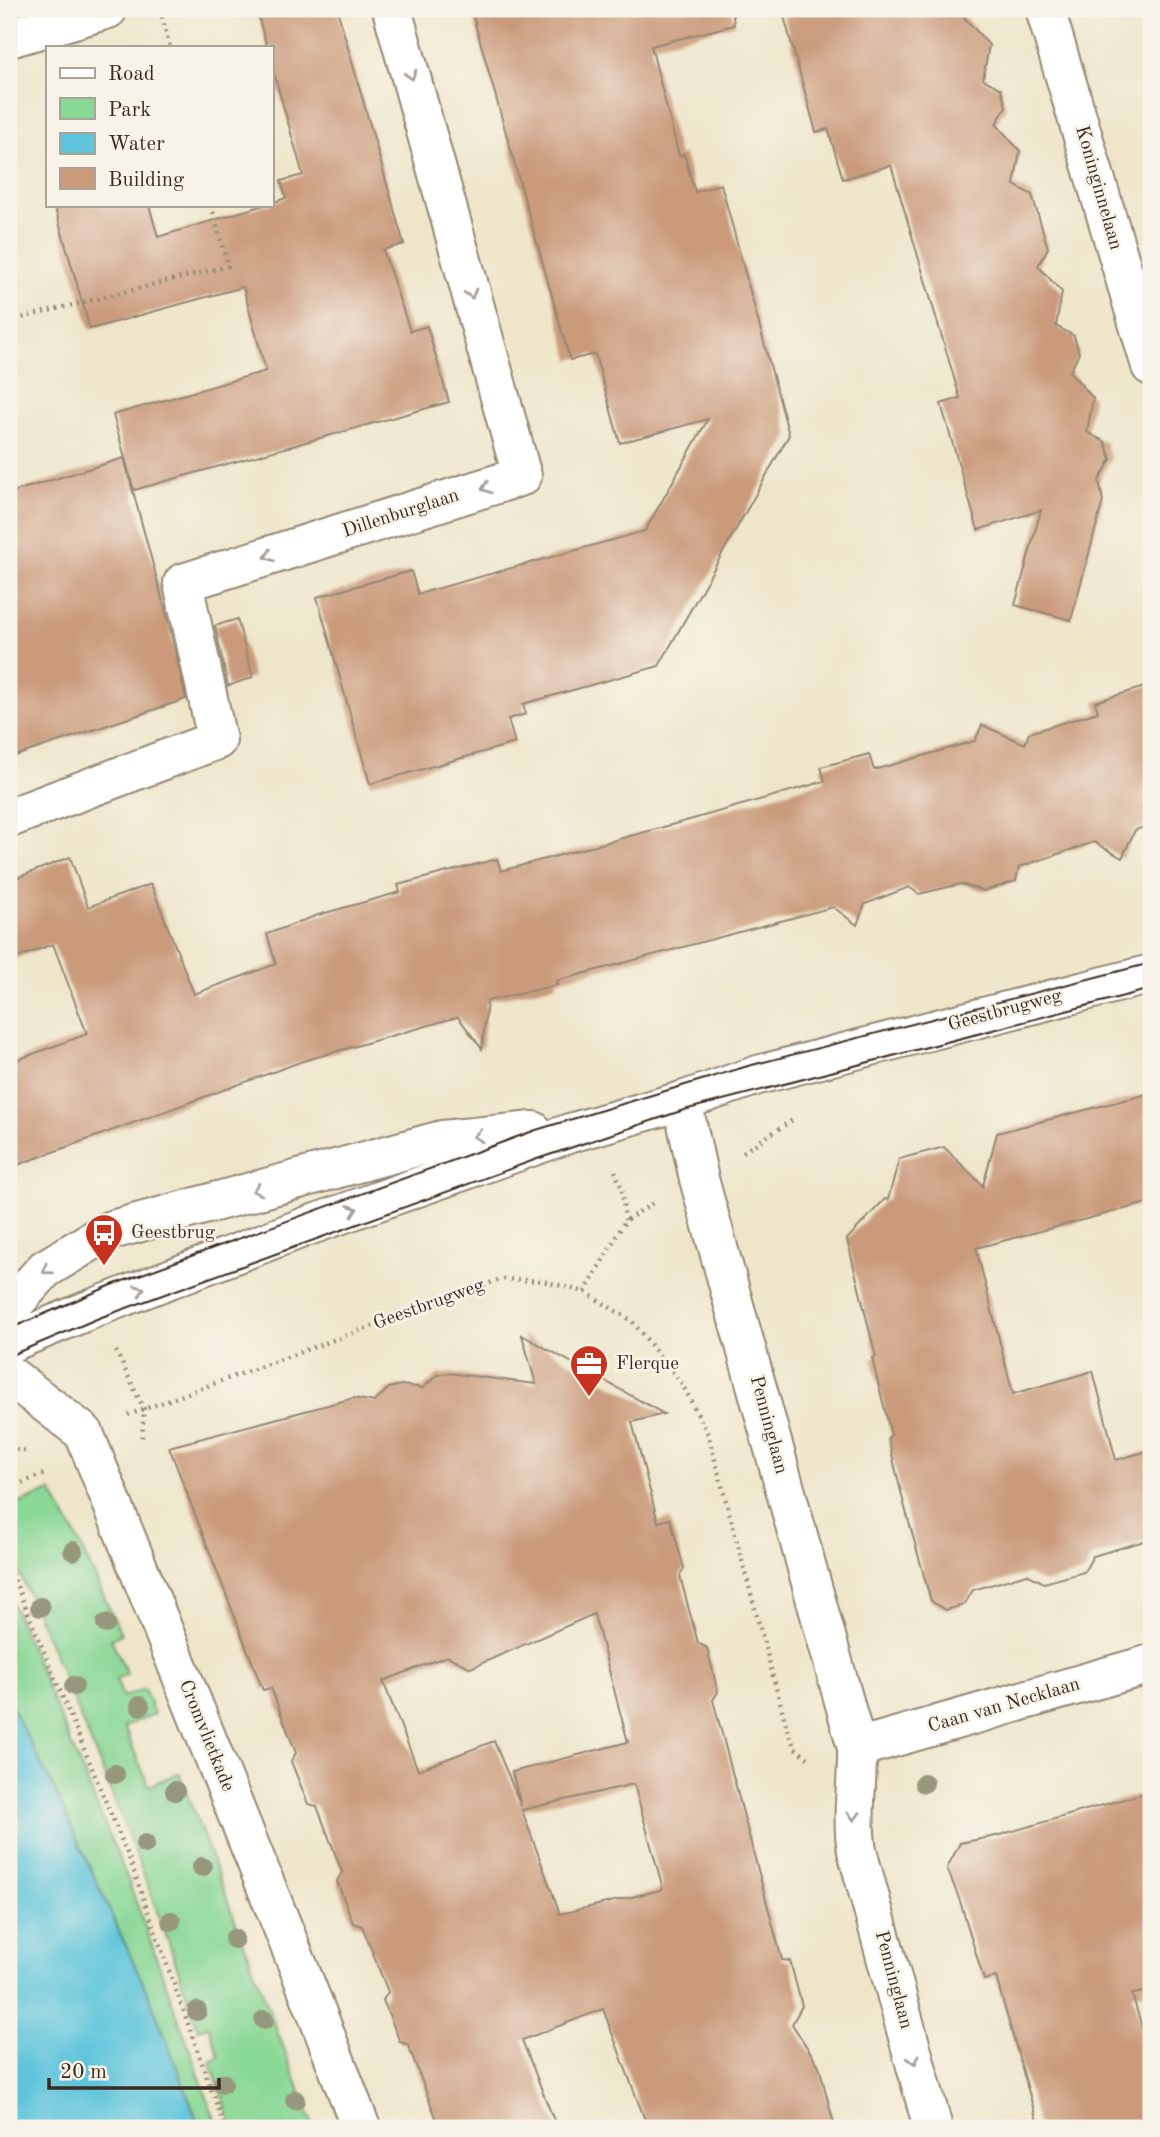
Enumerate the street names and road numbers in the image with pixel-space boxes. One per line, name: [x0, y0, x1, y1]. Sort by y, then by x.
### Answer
street label: Koninginnelaan: [1071, 124, 1125, 252]
street label: Dillenburglaan: [340, 486, 462, 542]
street label: Geestbrugweg: [946, 987, 1065, 1035]
street label: Geestbrugweg: [371, 1276, 488, 1334]
street label: Penninglaan: [746, 1374, 790, 1476]
street label: Caan van Necklaan: [926, 1675, 1082, 1737]
street label: Cromvlietkade: [175, 1677, 237, 1795]
street label: Penninglaan: [871, 1929, 915, 2031]

